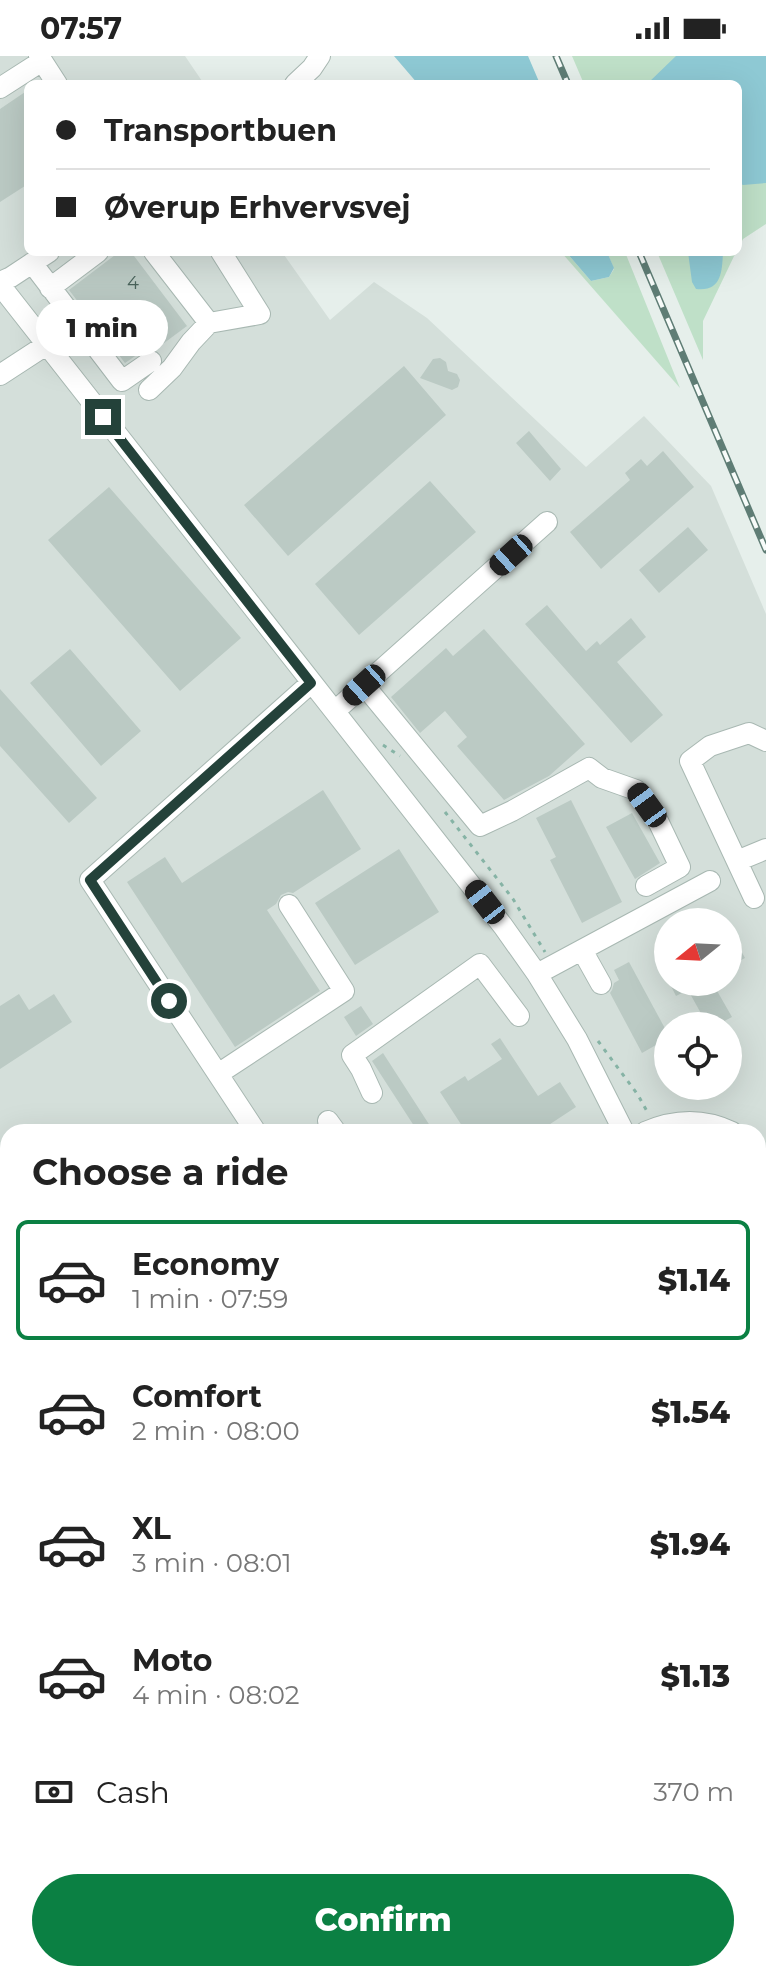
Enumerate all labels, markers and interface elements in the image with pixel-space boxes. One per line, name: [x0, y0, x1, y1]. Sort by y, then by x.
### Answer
text: 07:57: [40, 10, 122, 47]
text: Transportbuen: [104, 112, 337, 149]
text: Øverup Erhvervsvej: [104, 189, 410, 226]
house number: 4: [127, 272, 139, 294]
callout: 1 min: [37, 301, 169, 357]
text: 1 min: [66, 312, 138, 344]
route end: [85, 399, 121, 435]
car: [485, 530, 537, 580]
car: [338, 660, 390, 710]
car: [623, 779, 671, 831]
car: [461, 876, 509, 928]
north arrow: [654, 908, 742, 996]
map controls: [654, 908, 742, 1100]
route start: [151, 983, 187, 1019]
button: locate: [654, 1012, 742, 1100]
text: Choose a ride: [32, 1150, 289, 1194]
icon: car: [36, 1244, 108, 1316]
text: Economy: [132, 1246, 279, 1283]
text: $1.14: [658, 1262, 730, 1299]
text: 1 min · 07:59: [132, 1283, 288, 1315]
icon: car: [36, 1376, 108, 1448]
text: Comfort: [132, 1378, 262, 1415]
text: $1.54: [651, 1394, 730, 1431]
text: 2 min · 08:00: [132, 1415, 300, 1447]
icon: car: [36, 1508, 108, 1580]
text: XL: [132, 1510, 171, 1547]
text: $1.94: [650, 1526, 730, 1563]
text: 3 min · 08:01: [132, 1547, 292, 1579]
icon: car: [36, 1640, 108, 1712]
text: Moto: [132, 1642, 213, 1679]
text: $1.13: [661, 1658, 730, 1695]
text: 4 min · 08:02: [132, 1679, 300, 1711]
icon: cash: [32, 1770, 76, 1814]
text: Cash: [96, 1774, 170, 1811]
text: 370 m: [653, 1776, 734, 1808]
button: Confirm: [32, 1874, 734, 1966]

